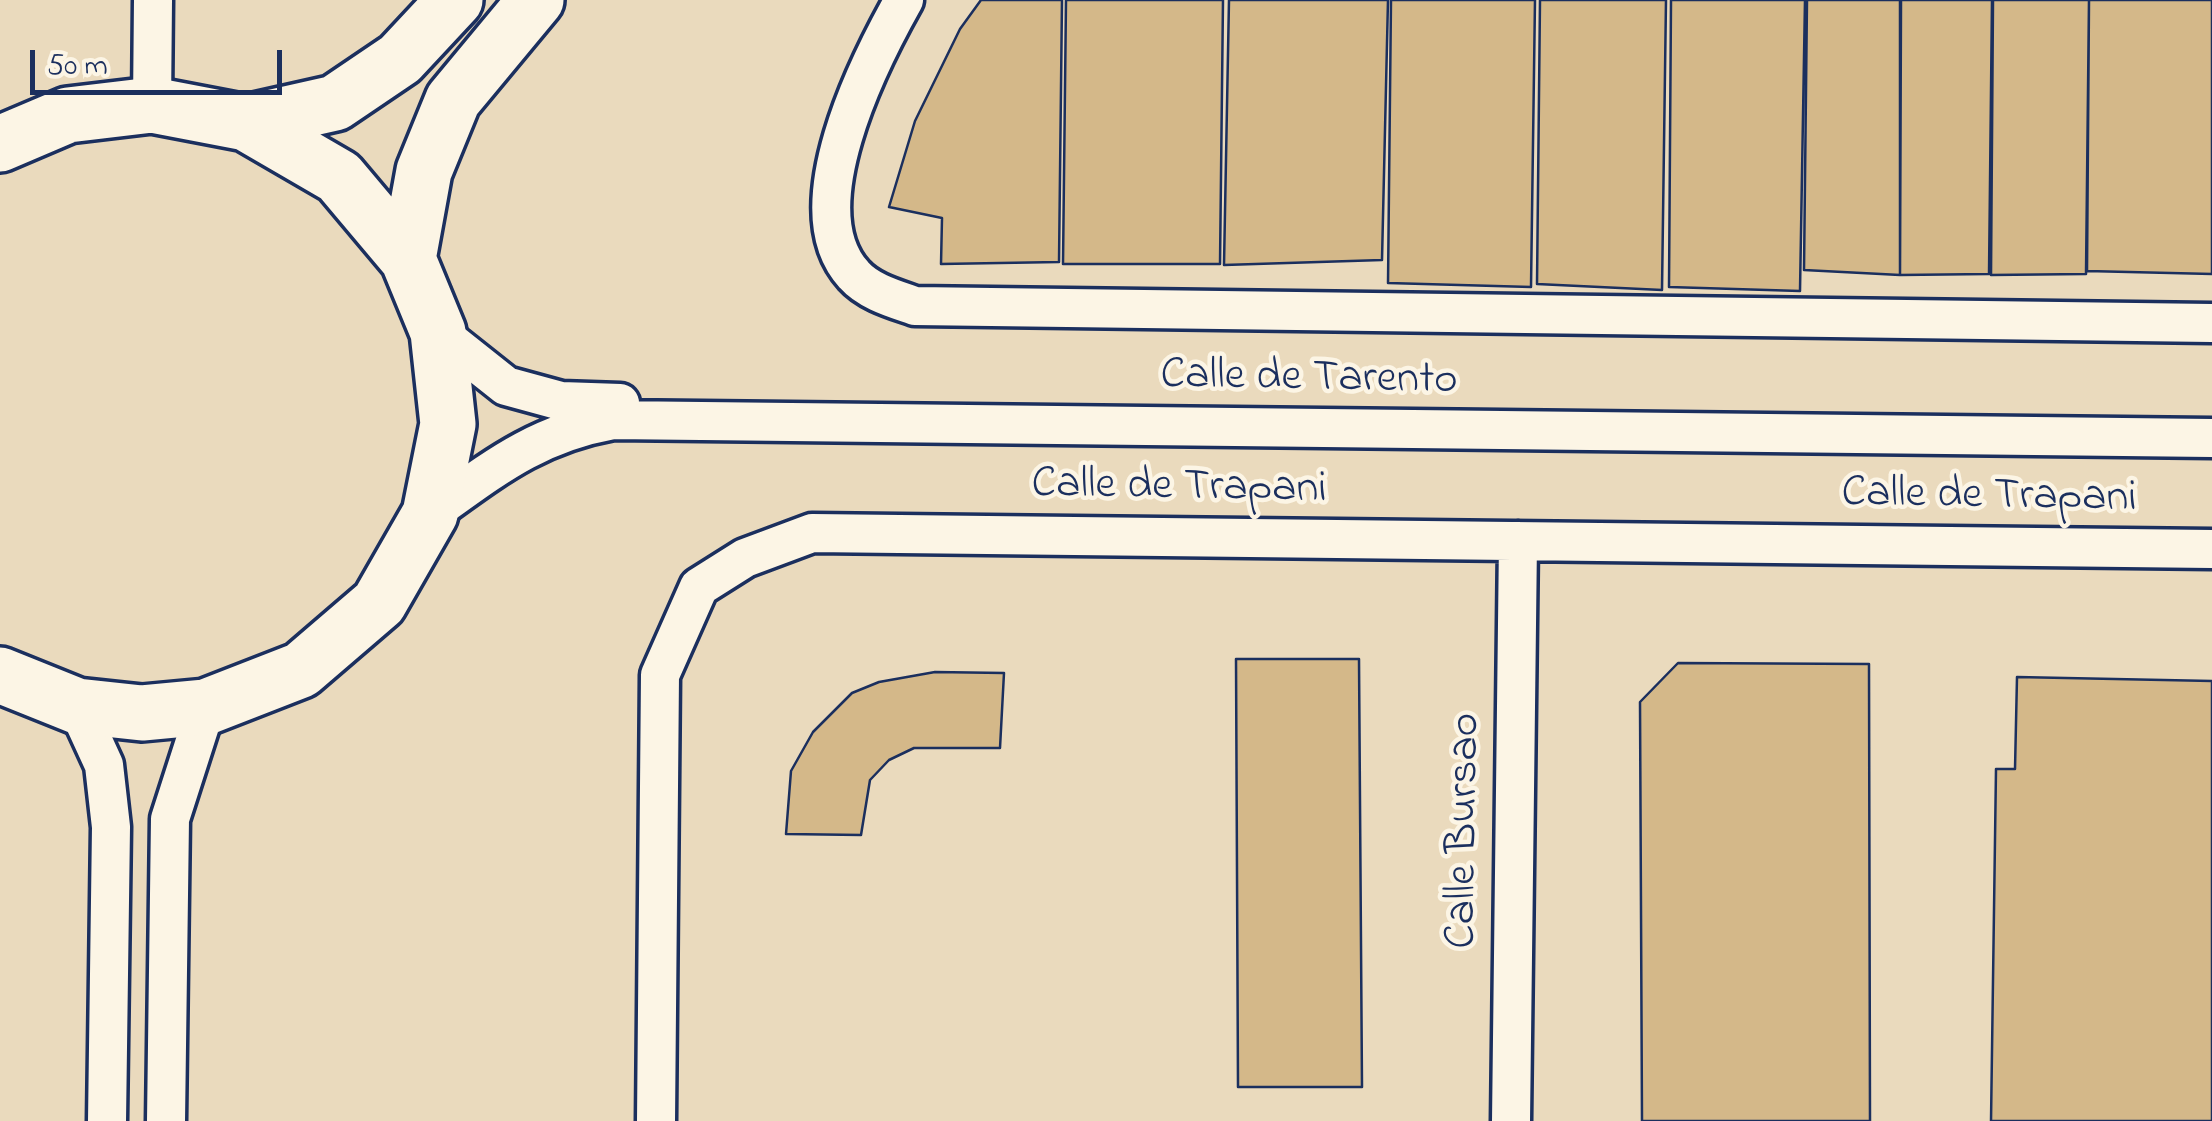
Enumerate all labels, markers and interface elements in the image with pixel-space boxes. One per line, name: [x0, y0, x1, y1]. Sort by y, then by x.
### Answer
scale bar: [35, 30, 288, 92]
text: 50 m: [47, 45, 108, 89]
street label: Calle de Tarento: [1160, 351, 1458, 411]
street label: Calle de Trapani: [1031, 460, 1327, 520]
street label: Calle de Trapani: [1841, 469, 2137, 529]
street label: Calle Bursao: [1438, 713, 1496, 949]

